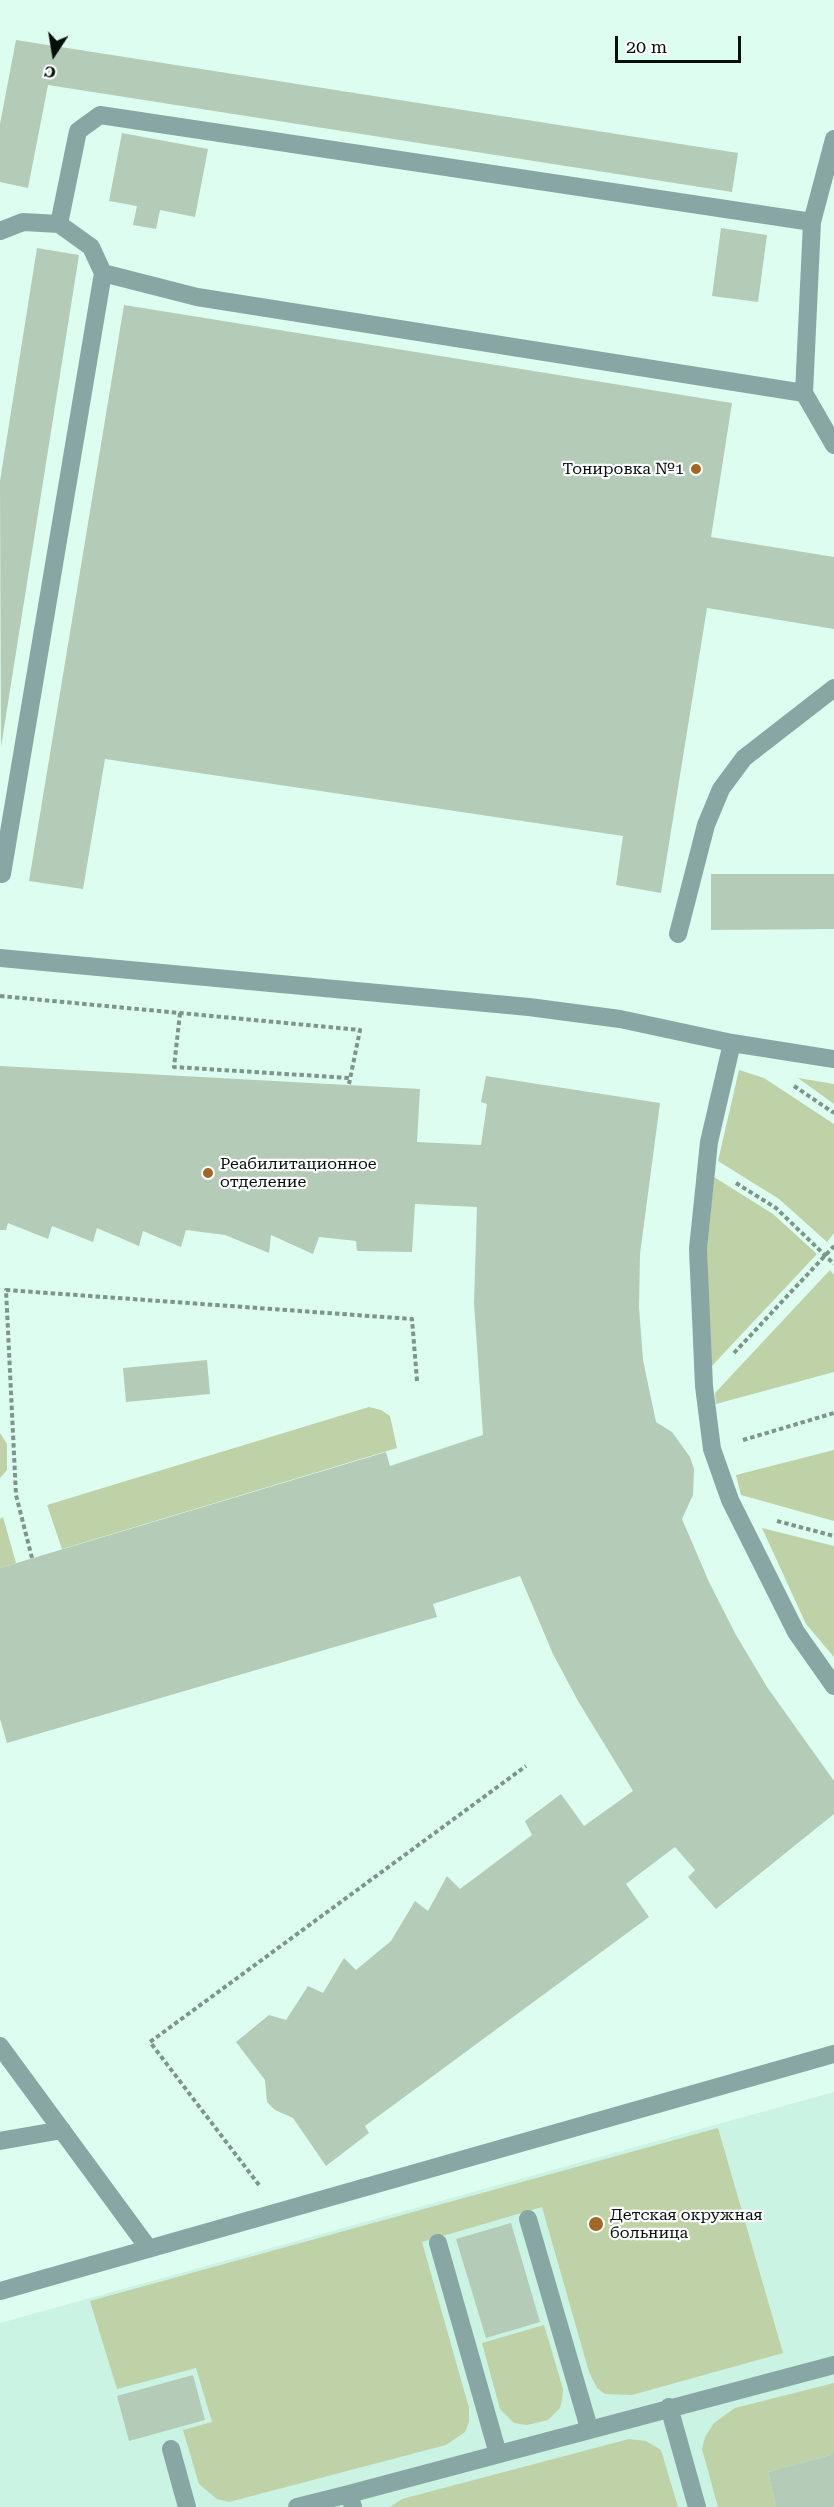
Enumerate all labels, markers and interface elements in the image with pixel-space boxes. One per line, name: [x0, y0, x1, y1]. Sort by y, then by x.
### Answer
north arrow: [24, 24, 84, 84]
scale bar: [618, 24, 744, 62]
text: 20 m: [626, 36, 667, 57]
text: С: [43, 62, 58, 83]
place label: Тонировка №1: [562, 459, 684, 479]
marker: Тонировка №1: [689, 462, 703, 476]
place label: Реабилитационное отделение: [220, 1154, 377, 1192]
marker: Реабилитационное отделение: [201, 1166, 215, 1180]
place label: Детская окружная больница: [610, 2205, 763, 2243]
marker: Детская окружная больница: [587, 2215, 605, 2233]

